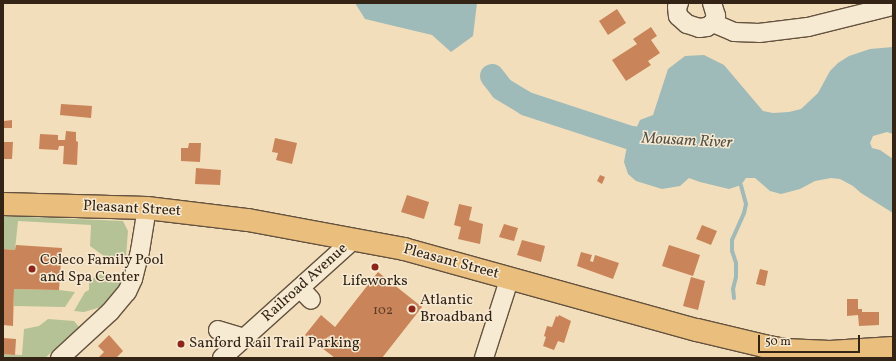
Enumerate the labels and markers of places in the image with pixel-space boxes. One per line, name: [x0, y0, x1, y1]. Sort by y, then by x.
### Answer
place label: Coleco Family Pool and Spa Center: [40, 251, 164, 286]
marker: Lifeworks: [370, 262, 380, 272]
marker: Coleco Family Pool and Spa Center: [27, 264, 37, 274]
place label: Lifeworks: [342, 273, 408, 291]
place label: Atlantic Broadband: [420, 291, 493, 326]
marker: Atlantic Broadband: [407, 304, 417, 314]
place label: Sanford Rail Trail Parking: [189, 335, 360, 353]
marker: Sanford Rail Trail Parking: [176, 339, 186, 349]

